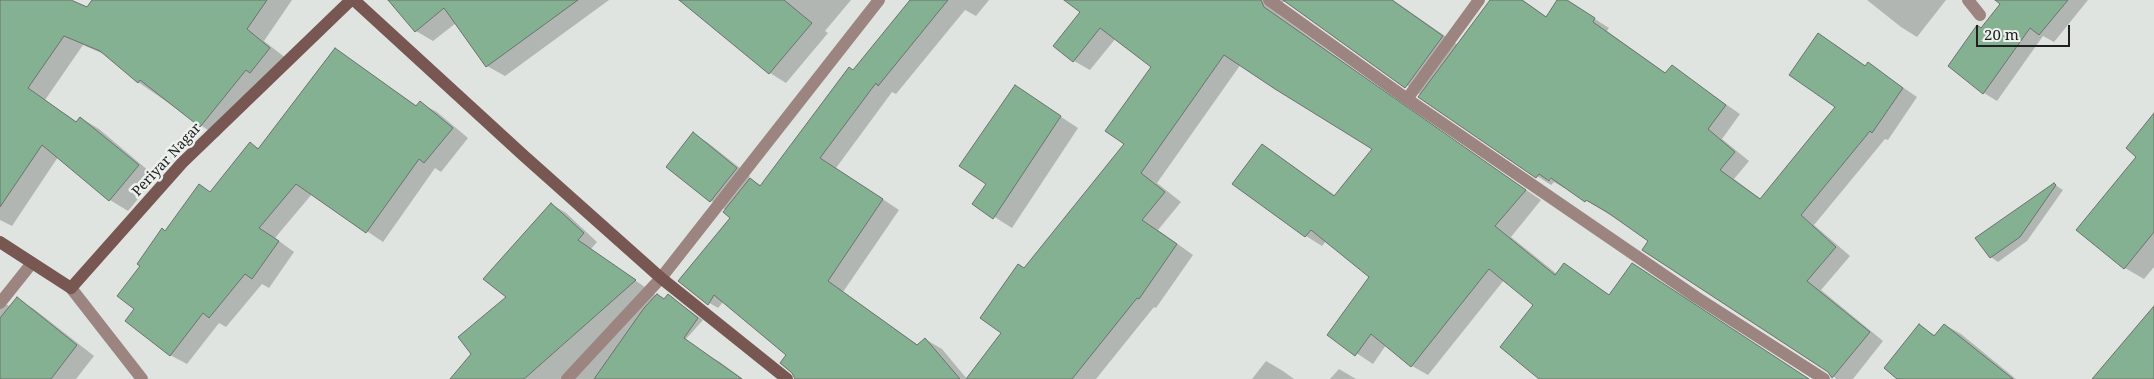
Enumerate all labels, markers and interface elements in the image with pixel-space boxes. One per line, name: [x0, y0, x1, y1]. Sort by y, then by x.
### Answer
scale bar: [1979, 15, 2073, 47]
text: 20 m: [1984, 24, 2019, 44]
street label: Periyar Nagar: [129, 120, 205, 200]

